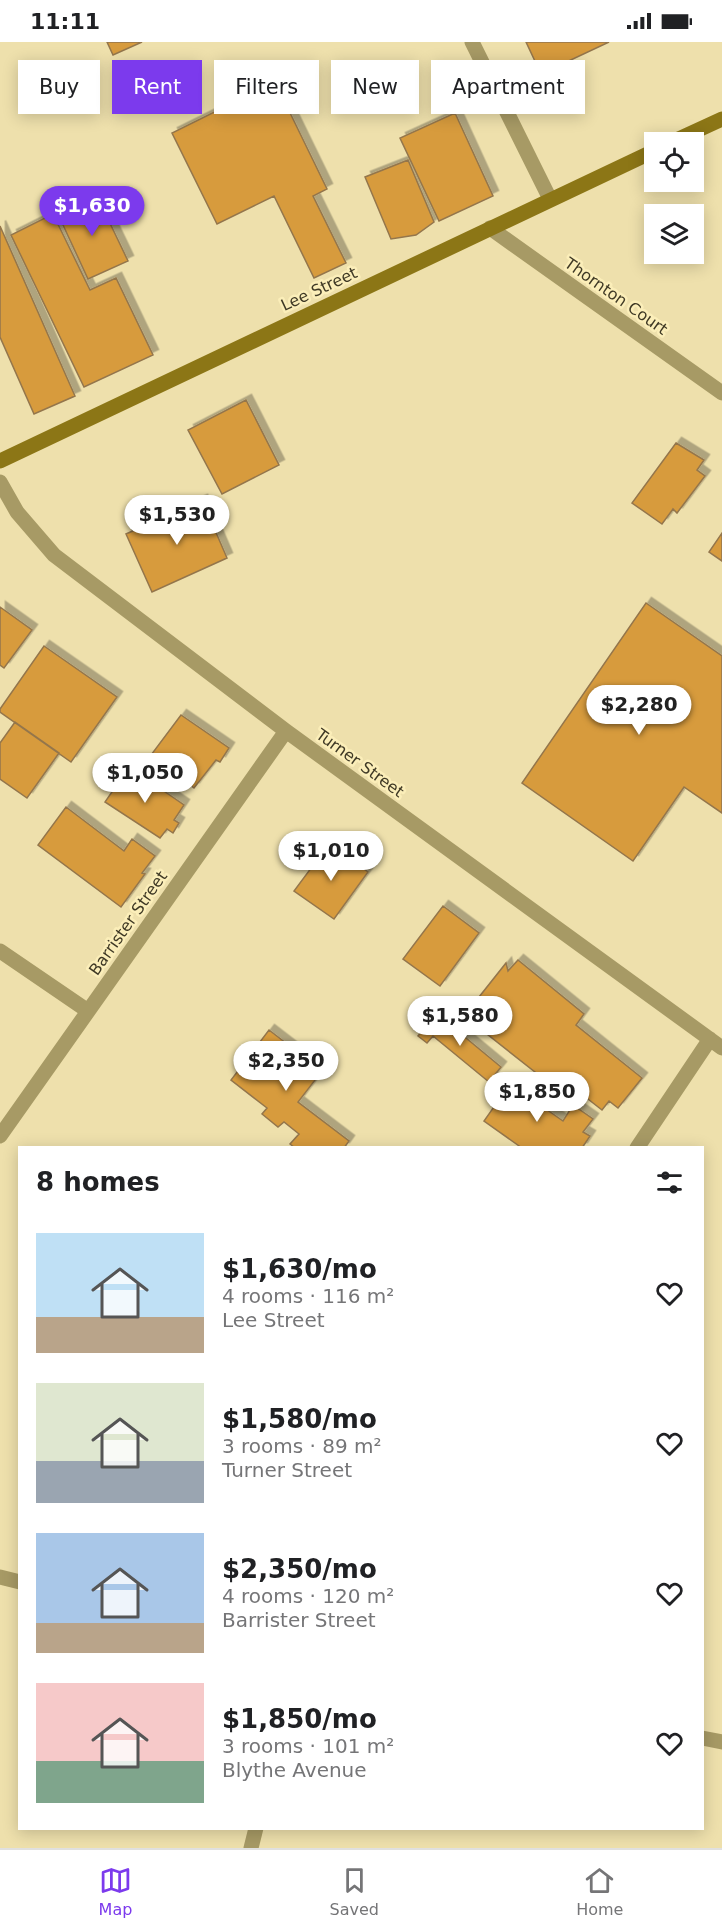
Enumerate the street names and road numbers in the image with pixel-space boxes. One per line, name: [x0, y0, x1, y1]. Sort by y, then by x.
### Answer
street label: Thornton Court: [560, 253, 671, 339]
street label: Lee Street: [278, 263, 360, 315]
street label: Turner Street: [312, 724, 408, 801]
street label: Barrister Street: [85, 867, 171, 979]

